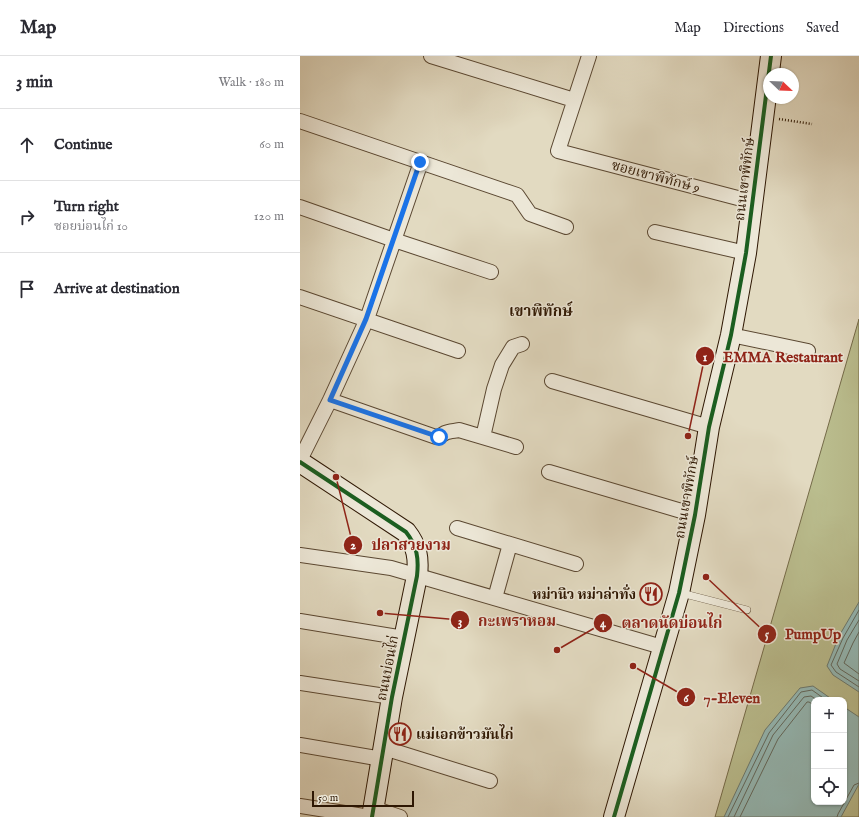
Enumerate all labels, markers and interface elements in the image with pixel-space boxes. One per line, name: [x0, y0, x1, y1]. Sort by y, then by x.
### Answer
text: Map: [20, 16, 56, 40]
text: Map: [674, 19, 701, 37]
text: Directions: [723, 19, 784, 37]
text: Saved: [806, 19, 839, 37]
north arrow: [763, 68, 799, 104]
text: 3 min: [16, 72, 53, 93]
text: Walk · 180 m: [219, 74, 284, 91]
icon: ahead: [16, 134, 38, 156]
text: Continue: [54, 135, 112, 154]
text: 60 m: [259, 136, 284, 153]
street label: ถนนเขาพิทักษ์: [730, 136, 759, 222]
route end: [411, 153, 429, 171]
street label: ซอยเขาพิทักษ์ 9: [609, 156, 702, 197]
text: Turn right: [54, 197, 119, 216]
icon: right: [16, 206, 38, 228]
text: 120 m: [254, 208, 284, 225]
text: ซอยบ่อนไก่ 10: [54, 218, 128, 235]
icon: arrive: [16, 278, 38, 300]
text: Arrive at destination: [54, 279, 180, 298]
district label: เขาพิทักษ์: [509, 301, 573, 321]
callout: EMMA Restaurant: [695, 343, 851, 370]
text: EMMA Restaurant: [723, 348, 844, 367]
text: 1: [703, 350, 708, 365]
route start: [430, 428, 448, 446]
street label: ถนนเขาพิทักษ์: [670, 454, 703, 540]
callout: ปลาสวยงาม: [343, 531, 459, 558]
text: ปลาสวยงาม: [371, 536, 451, 555]
text: 2: [350, 538, 356, 553]
restaurant icon: หม่านิว หม่าล่าทั่ง: [638, 581, 664, 607]
place label: หม่านิว หม่าล่าทั่ง: [532, 584, 636, 604]
callout: กะเพราหอม: [450, 607, 564, 634]
callout: ตลาดนัดบ่อนไก่: [593, 610, 731, 637]
text: กะเพราหอม: [478, 612, 556, 631]
text: ตลาดนัดบ่อนไก่: [621, 612, 723, 633]
text: 3: [458, 614, 462, 629]
text: 4: [600, 616, 607, 631]
callout: PumpUp: [757, 620, 849, 647]
text: PumpUp: [785, 625, 841, 644]
text: 5: [765, 627, 770, 642]
street label: ถนนบ่อนไก่: [371, 633, 403, 703]
callout: 7-Eleven: [676, 684, 768, 711]
text: 7-Eleven: [704, 689, 760, 708]
text: 6: [683, 691, 689, 706]
map controls: [811, 697, 847, 805]
button: +: [811, 697, 847, 733]
restaurant icon: แม่เอกข้าวมันไก่: [387, 721, 413, 747]
place label: แม่เอกข้าวมันไก่: [416, 724, 514, 744]
button: −: [811, 733, 847, 769]
button: locate: [811, 769, 847, 805]
scale bar: [312, 789, 414, 808]
text: 50 m: [318, 791, 338, 805]

